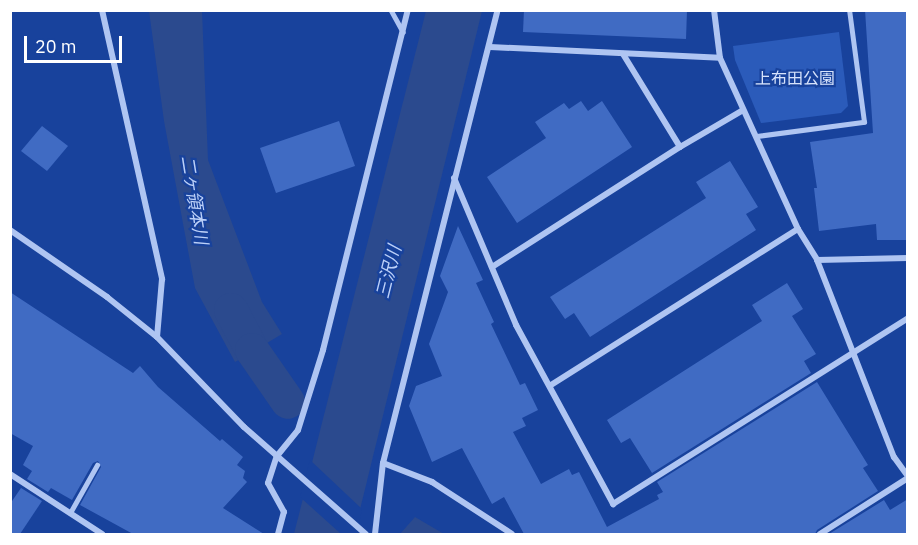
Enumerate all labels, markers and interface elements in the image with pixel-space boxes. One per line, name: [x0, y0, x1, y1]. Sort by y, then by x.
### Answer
scale bar: [27, 24, 124, 62]
text: 20 m: [35, 35, 77, 58]
park label: 上布田公園: [755, 68, 835, 88]
water label: 二ヶ領本川: [176, 154, 212, 246]
water label: 三沢川: [372, 243, 406, 301]

